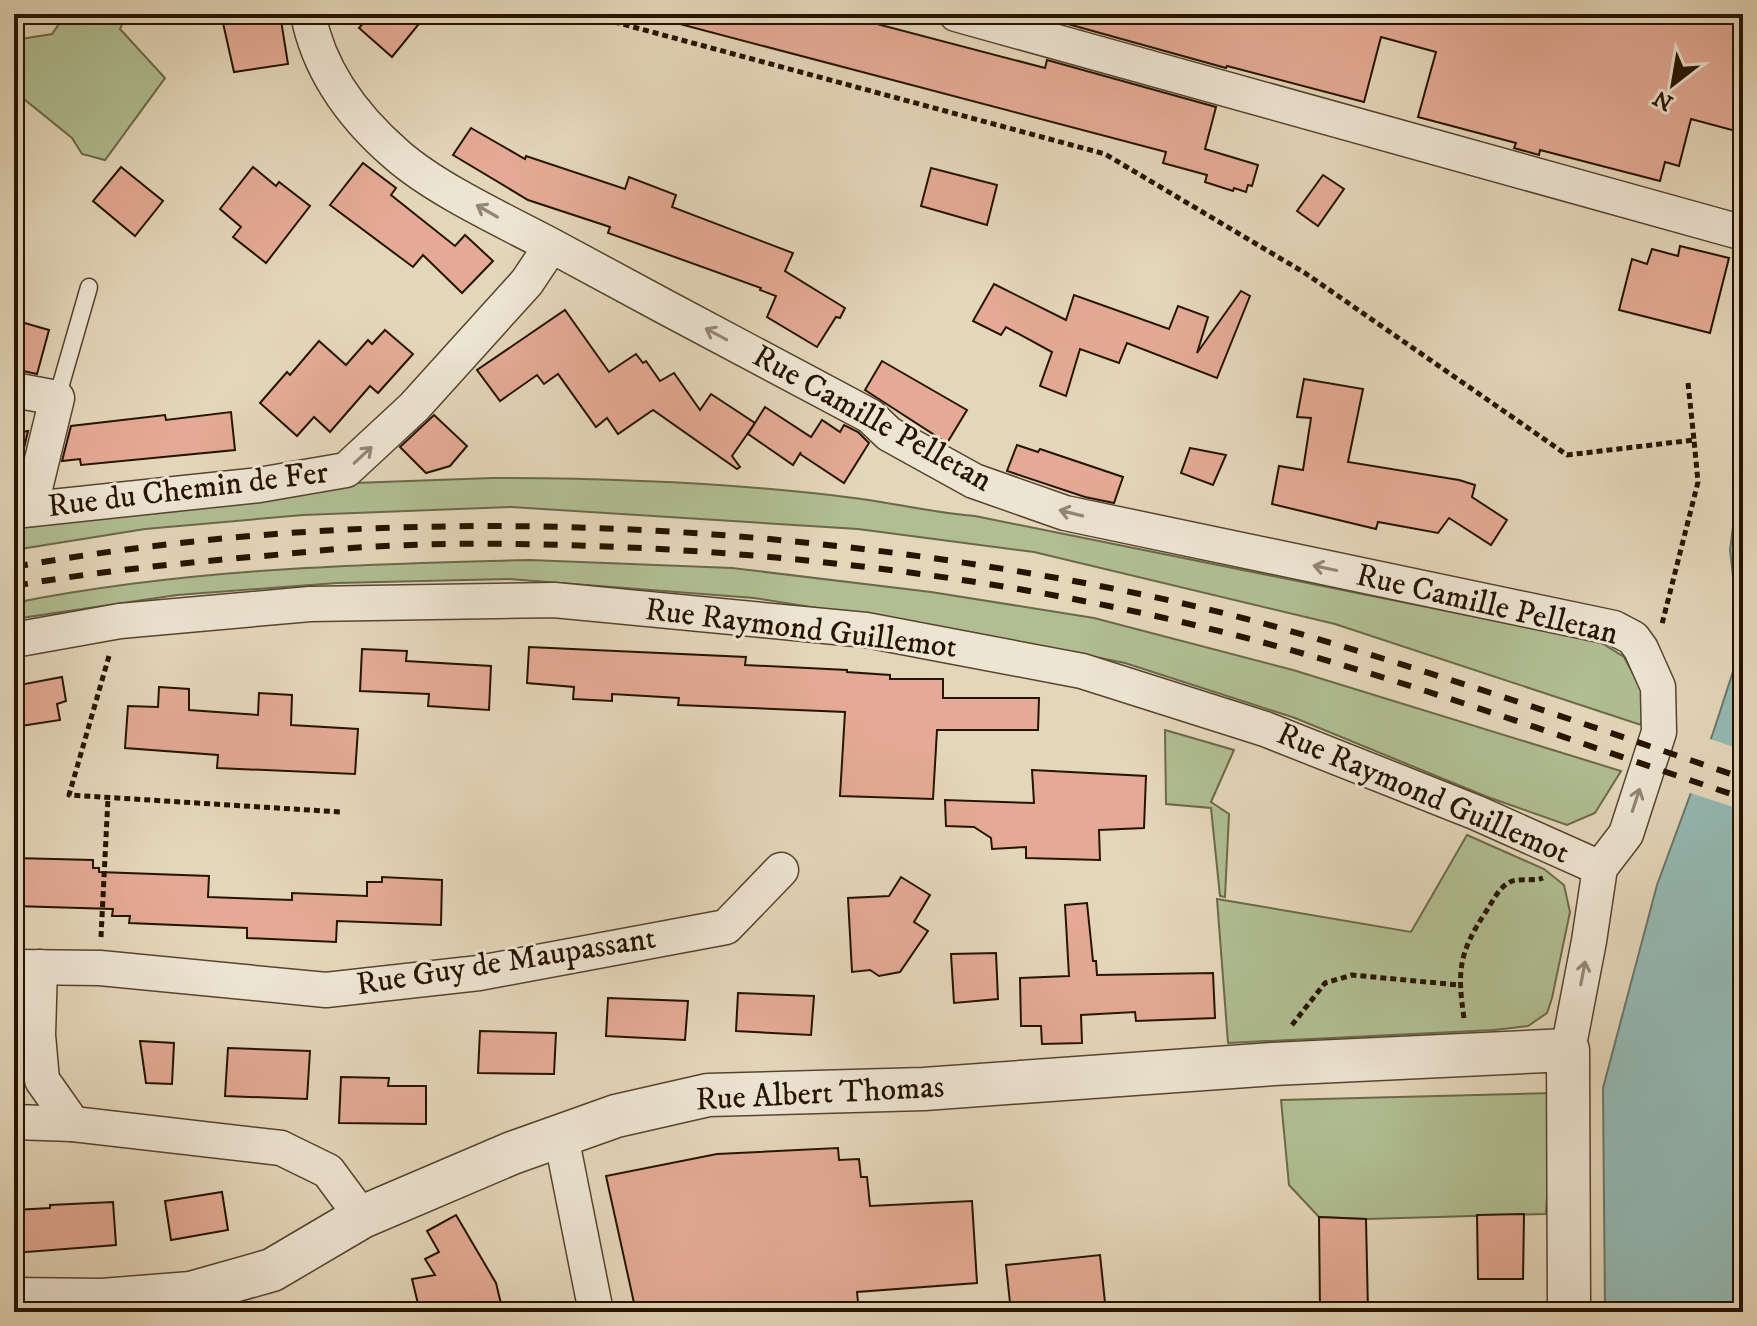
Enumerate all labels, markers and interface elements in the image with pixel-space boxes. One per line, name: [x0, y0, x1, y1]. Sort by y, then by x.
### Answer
north arrow: [1633, 44, 1713, 124]
text: N: [1649, 84, 1678, 116]
one-way arrow: [476, 203, 499, 219]
one-way arrow: [704, 326, 728, 342]
street label: Rue Camille Pelletan: [745, 337, 999, 501]
one-way arrow: [353, 445, 373, 464]
street label: Rue du Chemin de Fer: [45, 453, 331, 527]
one-way arrow: [1058, 505, 1084, 520]
street label: Rue Camille Pelletan: [1352, 555, 1622, 655]
one-way arrow: [1313, 559, 1338, 574]
street label: Rue Raymond Guillemot: [643, 590, 959, 668]
street label: Rue Raymond Guillemot: [1271, 714, 1575, 874]
one-way arrow: [1630, 788, 1645, 813]
street label: Rue Guy de Maupassant: [353, 919, 659, 1005]
one-way arrow: [1576, 961, 1591, 987]
street label: Rue Albert Thomas: [695, 1068, 945, 1120]

